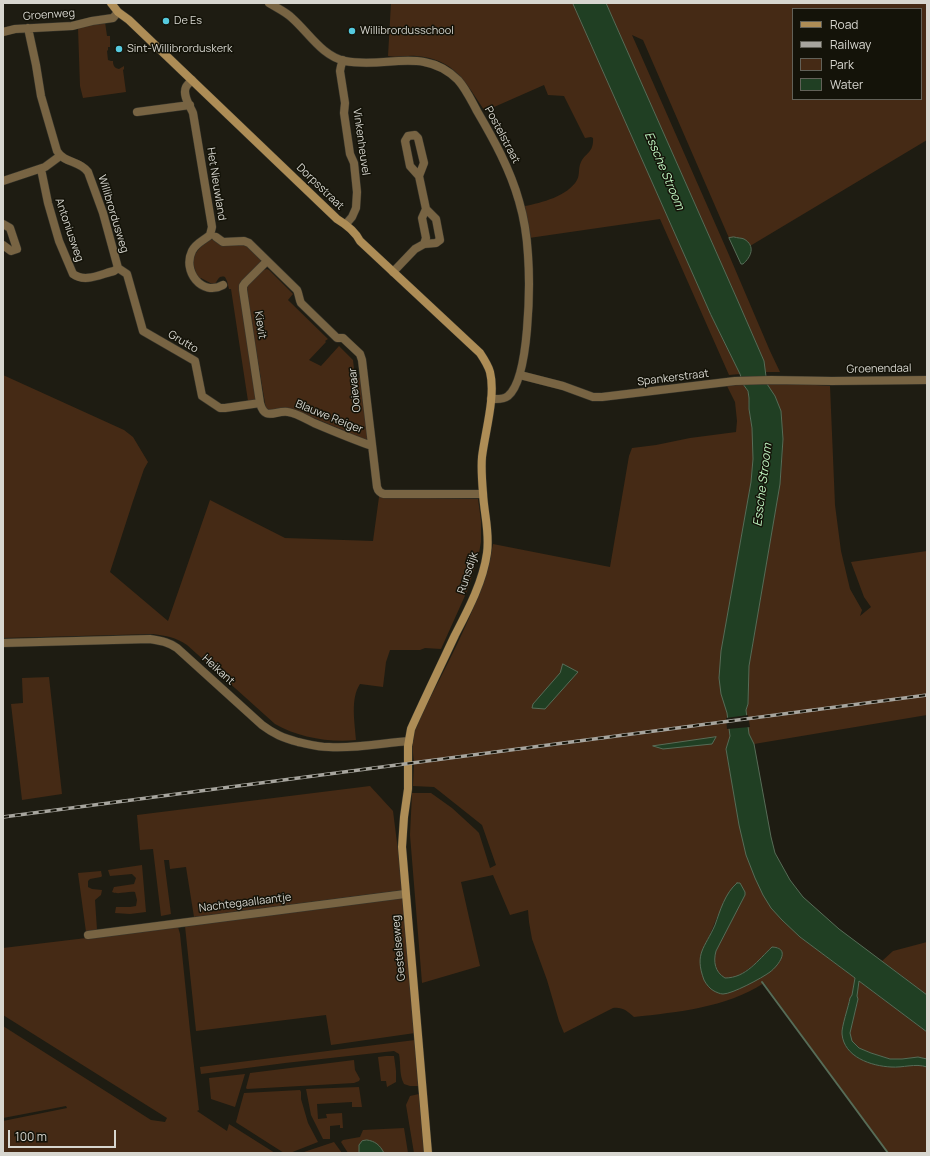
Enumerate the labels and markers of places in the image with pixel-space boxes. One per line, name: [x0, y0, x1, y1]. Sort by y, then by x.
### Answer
place label: De Es: [174, 14, 202, 28]
marker: De Es: [161, 16, 171, 26]
place label: Willibrordusschool: [360, 24, 454, 38]
marker: Willibrordusschool: [347, 26, 357, 36]
place label: Sint-Willibrorduskerk: [127, 42, 233, 56]
marker: Sint-Willibrorduskerk: [114, 44, 124, 54]

